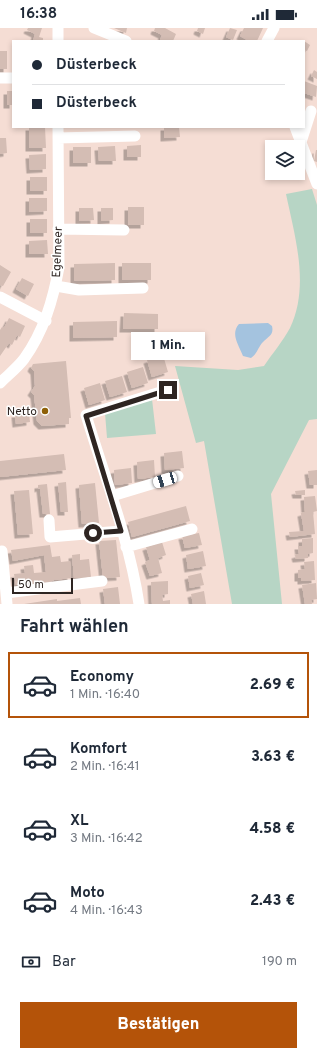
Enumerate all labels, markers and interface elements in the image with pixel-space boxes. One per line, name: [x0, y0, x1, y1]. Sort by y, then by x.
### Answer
text: 16:38: [20, 5, 57, 24]
text: Düsterbeck: [56, 56, 137, 75]
text: Düsterbeck: [56, 94, 137, 113]
map controls: [265, 140, 305, 180]
button: layers: [265, 140, 305, 180]
street label: Egelmeer: [49, 226, 67, 278]
callout: 1 Min.: [131, 332, 205, 360]
text: 1 Min.: [151, 338, 185, 354]
route end: [159, 381, 177, 399]
place label: Netto: [7, 404, 37, 420]
marker: Netto: [40, 406, 50, 416]
car: [152, 471, 178, 489]
route start: [84, 524, 102, 542]
scale bar: [12, 576, 73, 595]
text: 50 m: [18, 578, 44, 592]
text: Fahrt wählen: [20, 616, 129, 639]
icon: car: [22, 667, 58, 703]
text: Economy: [70, 668, 134, 687]
text: 2.69 €: [250, 676, 295, 695]
text: 1 Min. · 16:40: [70, 687, 140, 703]
icon: car: [22, 739, 58, 775]
text: Komfort: [70, 740, 127, 759]
text: 3.63 €: [251, 748, 295, 767]
text: 2 Min. · 16:41: [70, 759, 140, 775]
icon: car: [22, 811, 58, 847]
text: XL: [70, 812, 88, 831]
text: 4.58 €: [249, 820, 295, 839]
text: 3 Min. · 16:42: [70, 831, 143, 847]
icon: car: [22, 883, 58, 919]
text: Moto: [70, 884, 105, 903]
text: 2.43 €: [250, 892, 295, 911]
text: 4 Min. · 16:43: [70, 903, 143, 919]
icon: cash: [20, 951, 42, 973]
text: Bar: [52, 953, 76, 972]
text: 190 m: [262, 954, 297, 970]
button: Bestätigen: [20, 1002, 297, 1048]

